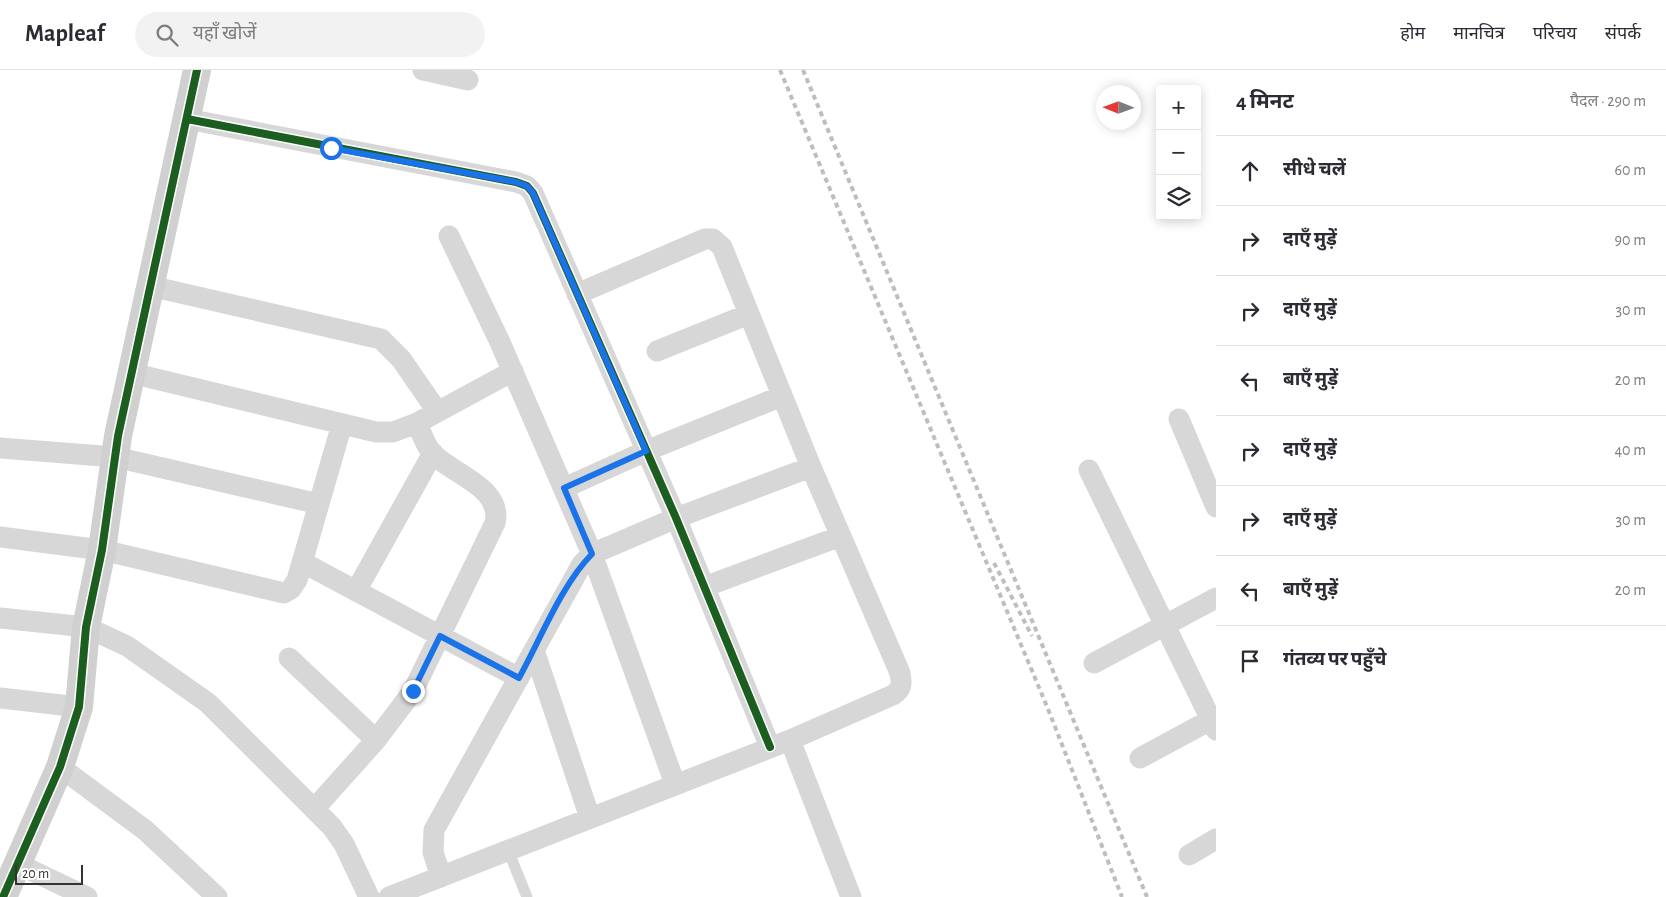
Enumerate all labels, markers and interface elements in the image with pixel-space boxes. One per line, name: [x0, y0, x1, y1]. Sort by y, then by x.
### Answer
search box: [135, 12, 485, 57]
icon: search: [153, 21, 181, 49]
text: Mapleaf: [25, 22, 105, 46]
text: यहाँ खोजें: [193, 24, 256, 43]
text: होम: [1400, 25, 1425, 43]
text: मानचित्र: [1453, 25, 1505, 43]
text: परिचय: [1533, 25, 1577, 43]
text: संपर्क: [1605, 25, 1641, 43]
north arrow: [1096, 85, 1141, 130]
map controls: [1156, 85, 1201, 220]
button: +: [1156, 85, 1201, 130]
text: 4 मिनट: [1236, 91, 1294, 112]
text: पैदल · 290 m: [1570, 93, 1646, 109]
button: −: [1156, 130, 1201, 175]
route start: [320, 137, 343, 160]
icon: ahead: [1236, 157, 1264, 185]
text: सीधे चलें: [1283, 160, 1346, 179]
text: 60 m: [1615, 162, 1646, 178]
button: layers: [1156, 175, 1201, 220]
icon: right: [1236, 227, 1264, 255]
text: दाएँ मुड़ें: [1283, 230, 1337, 249]
text: 90 m: [1615, 232, 1646, 248]
icon: right: [1236, 297, 1264, 325]
text: दाएँ मुड़ें: [1283, 300, 1337, 319]
text: 30 m: [1616, 302, 1646, 318]
icon: left: [1236, 367, 1264, 395]
text: बाएँ मुड़ें: [1283, 370, 1338, 389]
text: 20 m: [1615, 372, 1646, 388]
icon: right: [1236, 437, 1264, 465]
text: दाएँ मुड़ें: [1283, 440, 1337, 459]
text: 40 m: [1614, 442, 1646, 458]
icon: right: [1236, 507, 1264, 535]
text: दाएँ मुड़ें: [1283, 510, 1337, 529]
text: 30 m: [1616, 512, 1646, 528]
icon: left: [1236, 577, 1264, 605]
text: बाएँ मुड़ें: [1283, 580, 1338, 599]
text: 20 m: [1615, 582, 1646, 598]
icon: arrive: [1236, 647, 1264, 675]
text: गंतव्य पर पहुँचे: [1283, 650, 1386, 669]
route end: [402, 680, 425, 703]
scale bar: [15, 862, 82, 885]
text: 20 m: [22, 867, 49, 881]

